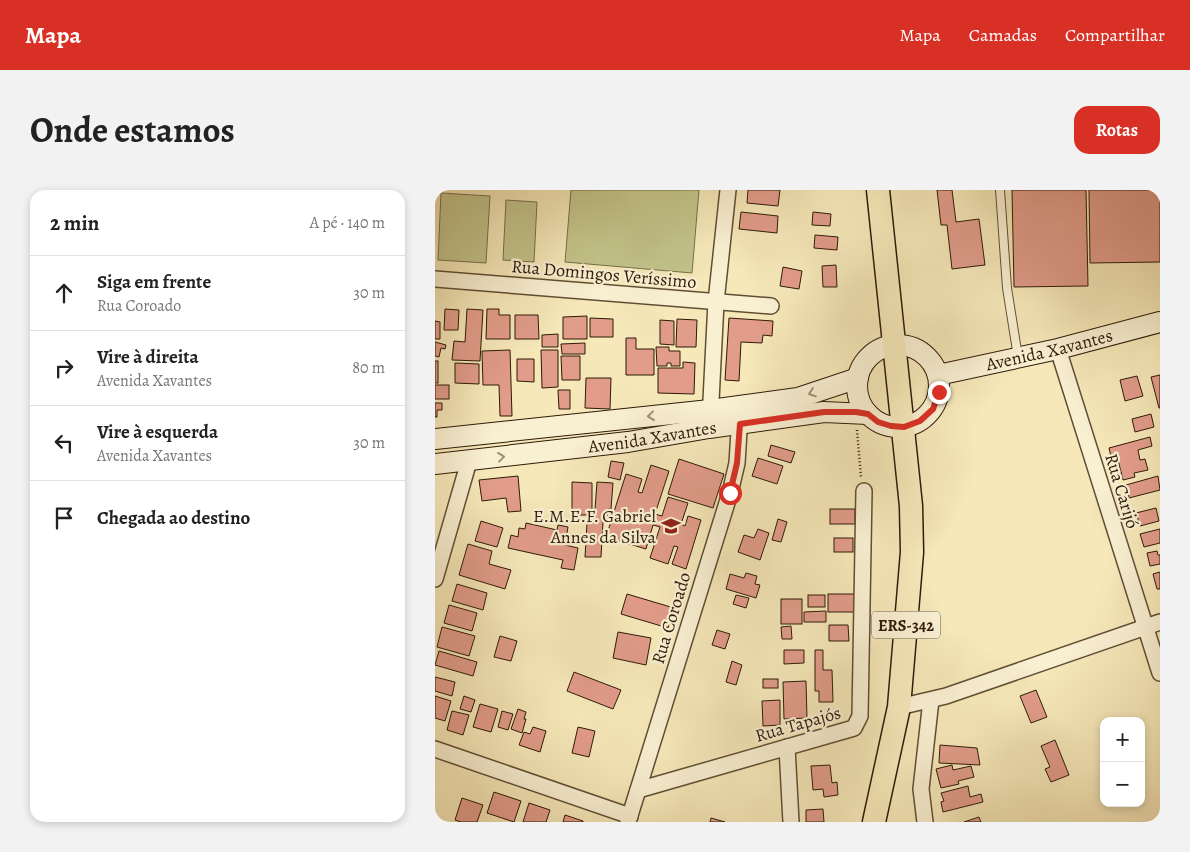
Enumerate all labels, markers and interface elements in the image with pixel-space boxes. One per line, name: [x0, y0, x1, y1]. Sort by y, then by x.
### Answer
text: Mapa: [25, 19, 81, 51]
text: Mapa: [899, 23, 941, 47]
text: Camadas: [969, 23, 1037, 47]
text: Compartilhar: [1065, 23, 1165, 47]
text: Onde estamos: [30, 106, 235, 154]
button: Rotas: [1074, 106, 1160, 154]
text: 2 min: [50, 209, 99, 237]
text: A pé · 140 m: [310, 212, 385, 234]
street label: Rua Domingos Veríssimo: [510, 254, 698, 294]
text: Siga em frente: [97, 269, 211, 295]
icon: ahead: [50, 279, 78, 307]
text: 30 m: [353, 282, 385, 304]
text: Rua Coroado: [97, 295, 181, 317]
street label: Avenida Xavantes: [983, 323, 1115, 377]
text: Vire à direita: [97, 344, 199, 370]
icon: right: [50, 354, 78, 382]
text: 80 m: [352, 357, 385, 379]
text: Avenida Xavantes: [97, 370, 212, 392]
route end: [928, 381, 951, 404]
one-way arrow: [808, 387, 816, 397]
one-way arrow: [647, 410, 655, 421]
street label: Avenida Xavantes: [586, 415, 718, 459]
text: Vire à esquerda: [97, 419, 218, 445]
icon: left: [50, 429, 78, 457]
text: 30 m: [353, 432, 385, 454]
text: Avenida Xavantes: [97, 445, 212, 467]
street label: Rua Carijó: [1099, 451, 1145, 531]
one-way arrow: [497, 452, 505, 463]
route start: [719, 482, 742, 505]
icon: arrive: [50, 504, 78, 532]
place label: E.M.E.F. Gabriel Annes da Silva: [533, 504, 657, 549]
text: Chegada ao destino: [97, 505, 250, 531]
school or university icon: E.M.E.F. Gabriel Annes da Silva: [660, 515, 682, 537]
street label: Rua Coroado: [646, 569, 696, 667]
road number: ERS-342: [872, 612, 940, 638]
street label: Rua Tapajós: [752, 700, 844, 748]
map controls: [1100, 717, 1145, 807]
button: +: [1100, 717, 1145, 762]
button: −: [1100, 762, 1145, 807]

